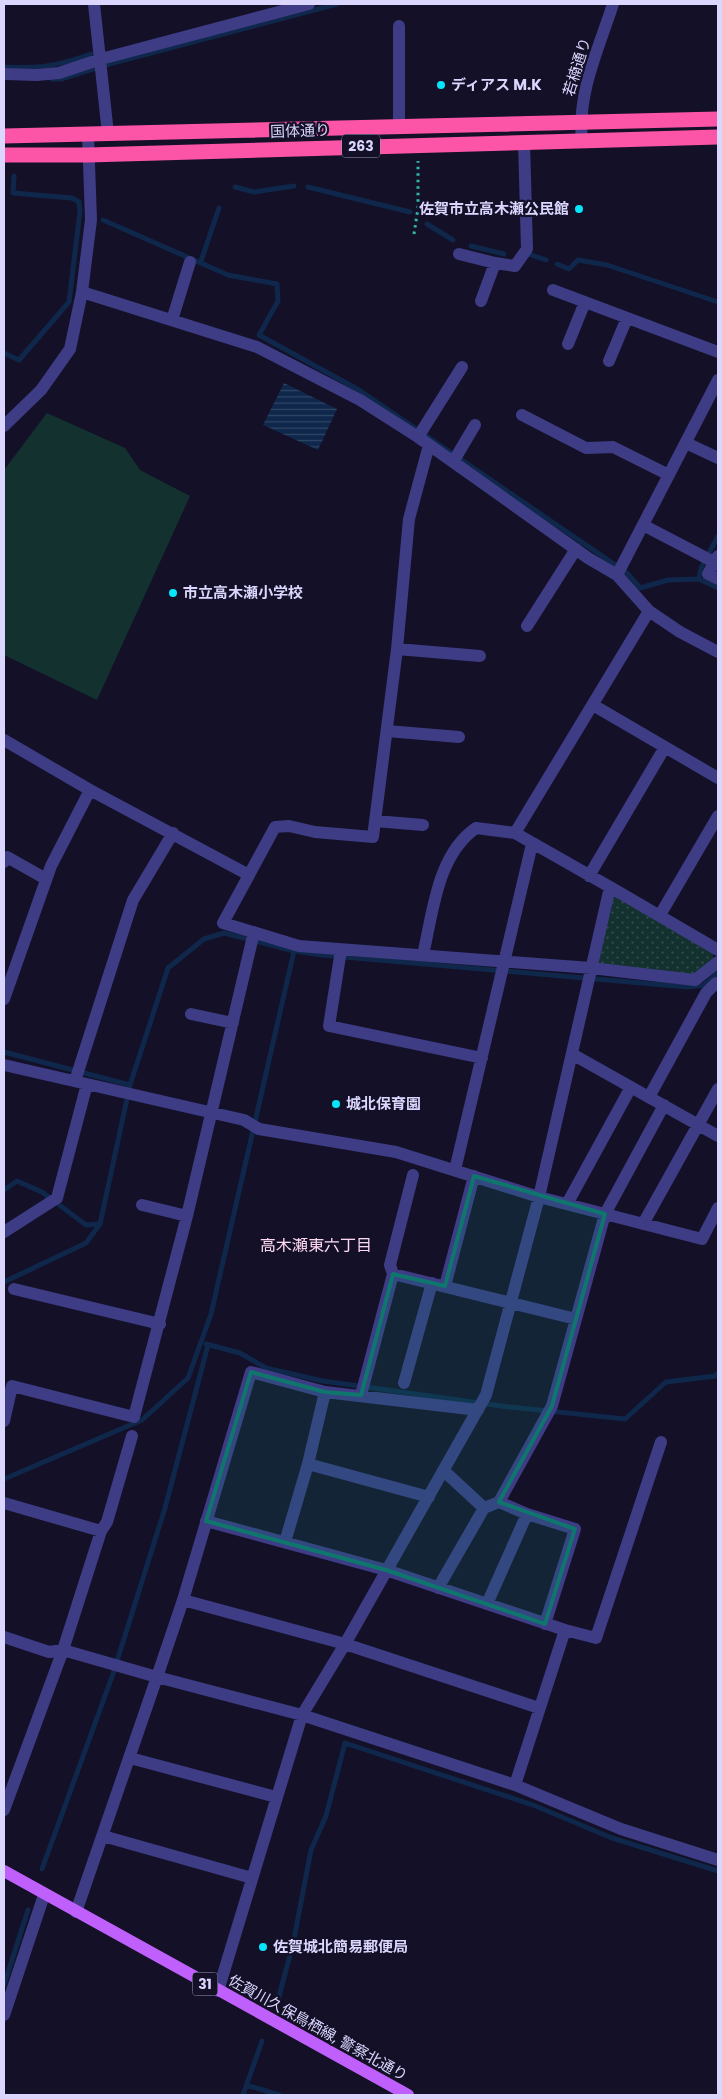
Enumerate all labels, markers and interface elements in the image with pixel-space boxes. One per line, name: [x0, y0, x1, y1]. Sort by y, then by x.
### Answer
street label: 若楠通り: [558, 35, 595, 99]
place label: ディアス M.K: [451, 74, 542, 95]
marker: ディアス M.K: [435, 79, 447, 91]
street label: 国体通り: [270, 119, 330, 142]
road number: 263: [342, 134, 380, 158]
place label: 佐賀市立高木瀬公民館: [419, 198, 569, 219]
marker: 佐賀市立高木瀬公民館: [573, 203, 585, 215]
place label: 市立高木瀬小学校: [183, 582, 303, 603]
marker: 市立高木瀬小学校: [167, 587, 179, 599]
place label: 城北保育園: [346, 1093, 421, 1114]
marker: 城北保育園: [330, 1098, 342, 1110]
district label: 高木瀬東六丁目: [260, 1234, 372, 1257]
place label: 佐賀城北簡易郵便局: [273, 1936, 408, 1957]
marker: 佐賀城北簡易郵便局: [257, 1941, 269, 1953]
street label: 佐賀川久保鳥栖線, 警察北通り: [225, 1969, 412, 2086]
road number: 31: [192, 1972, 218, 1996]

